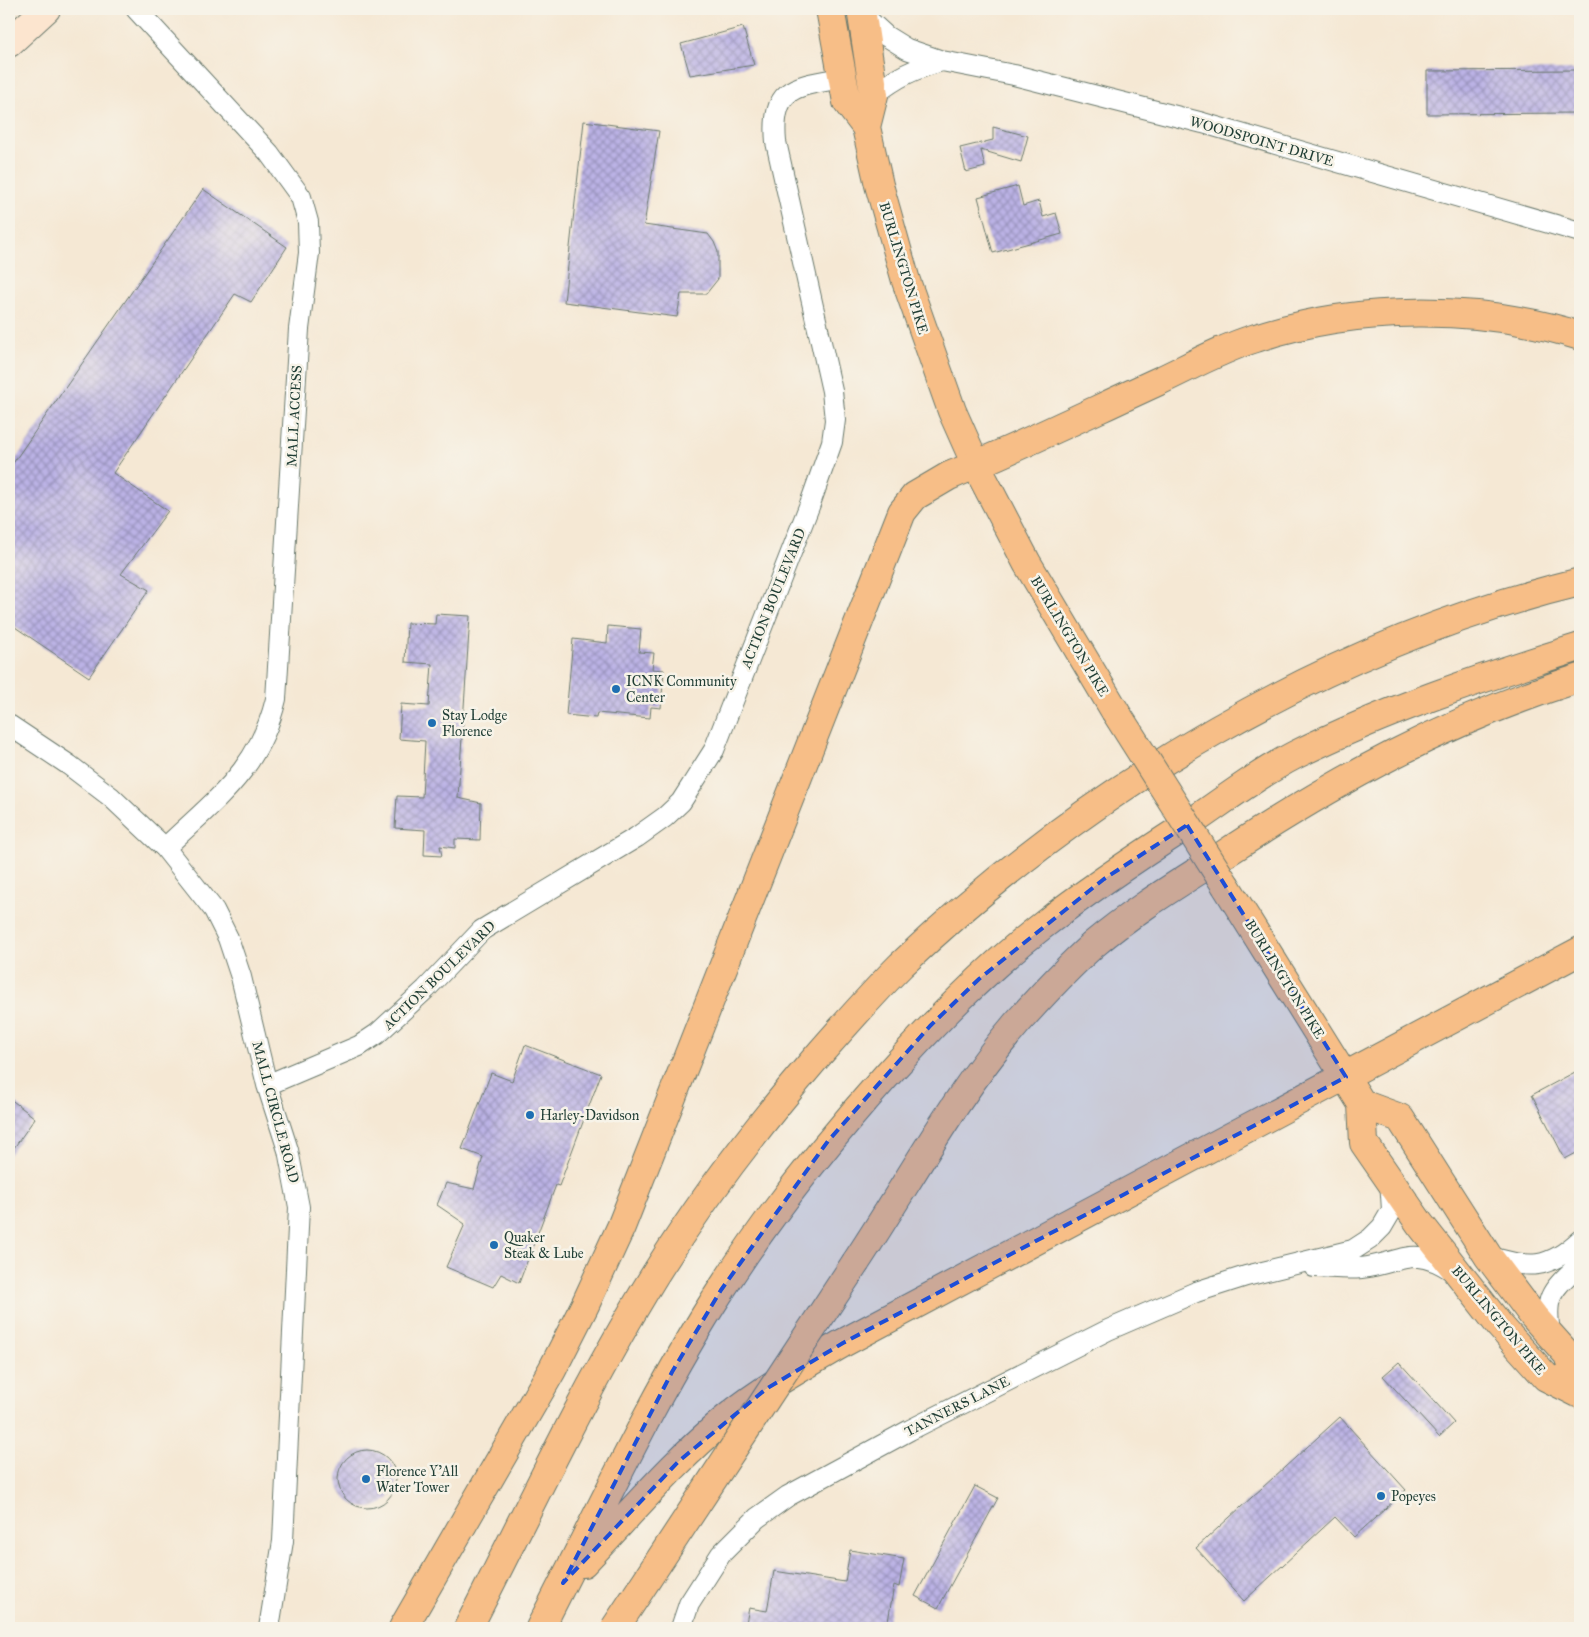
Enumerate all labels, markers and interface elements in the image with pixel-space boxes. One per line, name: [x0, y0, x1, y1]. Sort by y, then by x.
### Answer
street label: WOODSPOINT DRIVE: [1188, 113, 1336, 170]
street label: BURLINGTON PIKE: [875, 200, 932, 336]
street label: MALL ACCESS: [283, 365, 306, 467]
street label: ACTION BOULEVARD: [737, 526, 809, 672]
street label: BURLINGTON PIKE: [1027, 573, 1112, 699]
place label: ICNK Community Center: [626, 673, 737, 706]
marker: ICNK Community Center: [610, 683, 622, 695]
place label: Stay Lodge Florence: [442, 707, 507, 740]
marker: Stay Lodge Florence: [426, 717, 438, 729]
street label: ACTION BOULEVARD: [379, 917, 499, 1034]
street label: BURLINGTON PIKE: [1241, 917, 1328, 1042]
street label: MALL CIRCLE ROAD: [248, 1039, 303, 1185]
place label: Harley-Davidson: [540, 1107, 640, 1124]
marker: Harley-Davidson: [524, 1109, 536, 1121]
place label: Quaker Steak & Lube: [504, 1229, 584, 1262]
marker: Quaker Steak & Lube: [488, 1239, 500, 1251]
street label: BURLINGTON PIKE: [1448, 1262, 1549, 1378]
street label: TANNERS LANE: [902, 1373, 1013, 1440]
place label: Florence Y’All Water Tower: [376, 1463, 459, 1496]
marker: Florence Y’All Water Tower: [360, 1473, 372, 1485]
place label: Popeyes: [1391, 1488, 1436, 1505]
marker: Popeyes: [1375, 1490, 1387, 1502]

